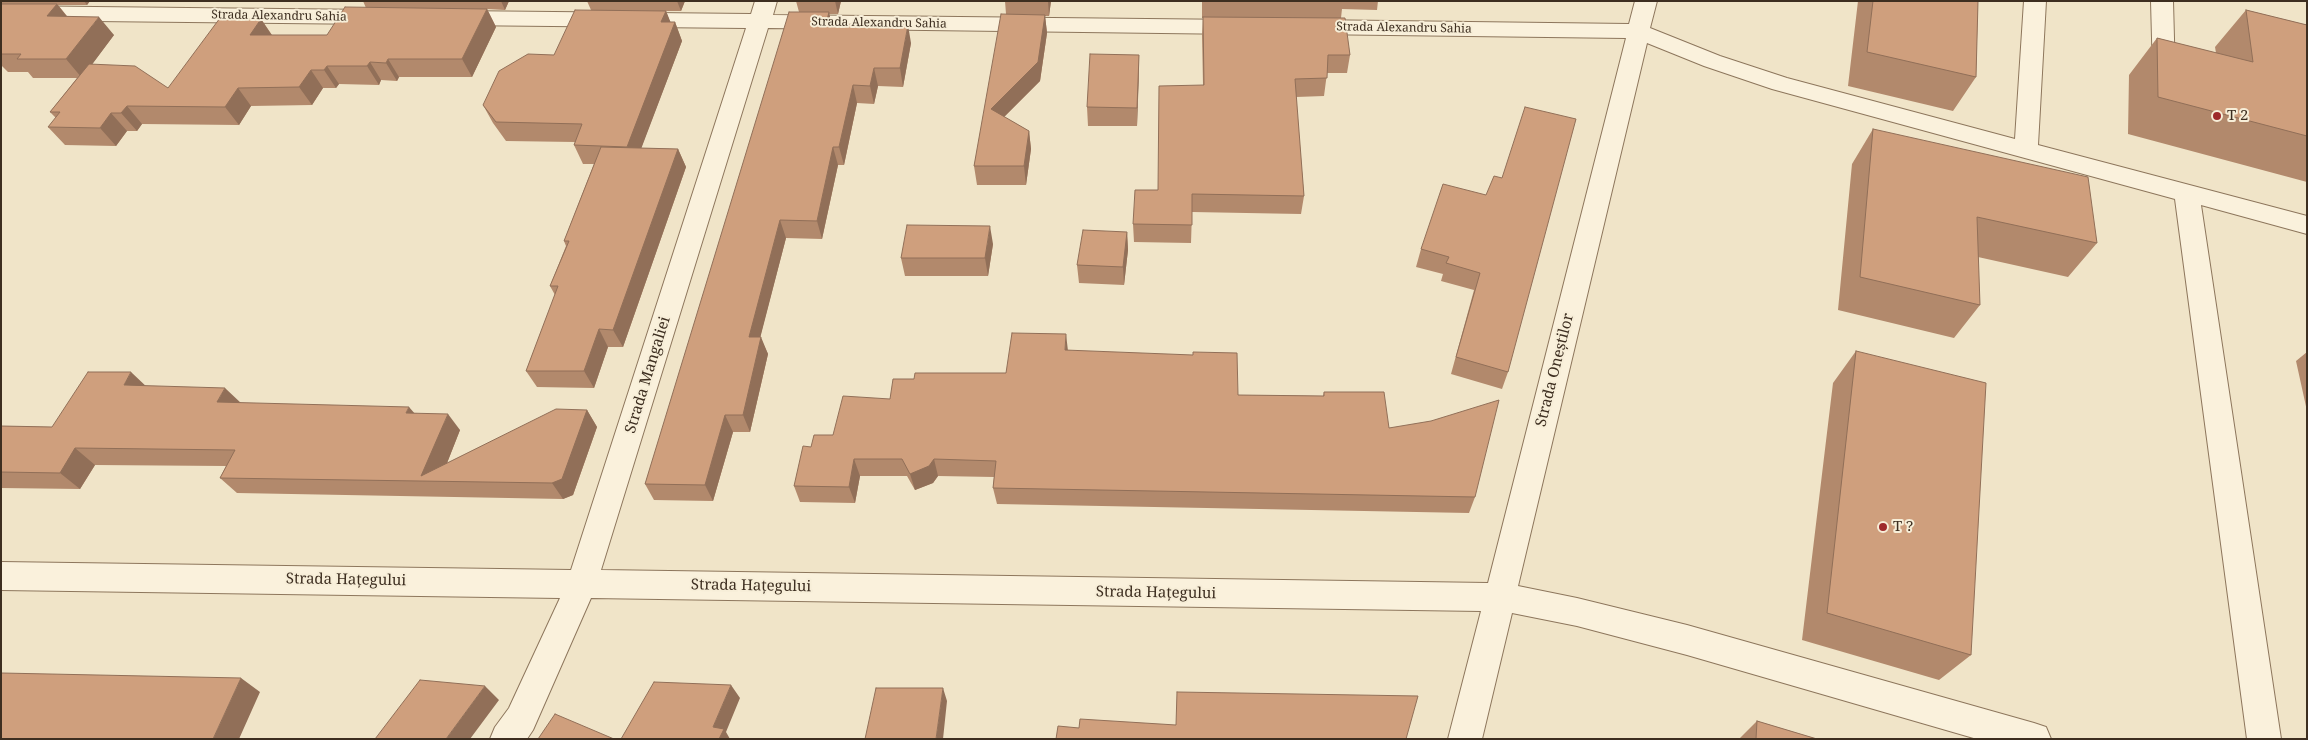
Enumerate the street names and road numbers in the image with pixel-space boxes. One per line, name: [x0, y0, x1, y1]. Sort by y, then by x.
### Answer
street label: Strada Alexandru Sahia: [211, 8, 347, 24]
street label: Strada Alexandru Sahia: [811, 15, 947, 31]
street label: Strada Alexandru Sahia: [1336, 20, 1472, 36]
street label: Strada Oneștilor: [1532, 311, 1578, 429]
street label: Strada Mangaliei: [622, 314, 674, 436]
street label: Strada Hațegului: [286, 570, 406, 590]
street label: Strada Hațegului: [691, 576, 811, 596]
street label: Strada Hațegului: [1096, 583, 1216, 603]

